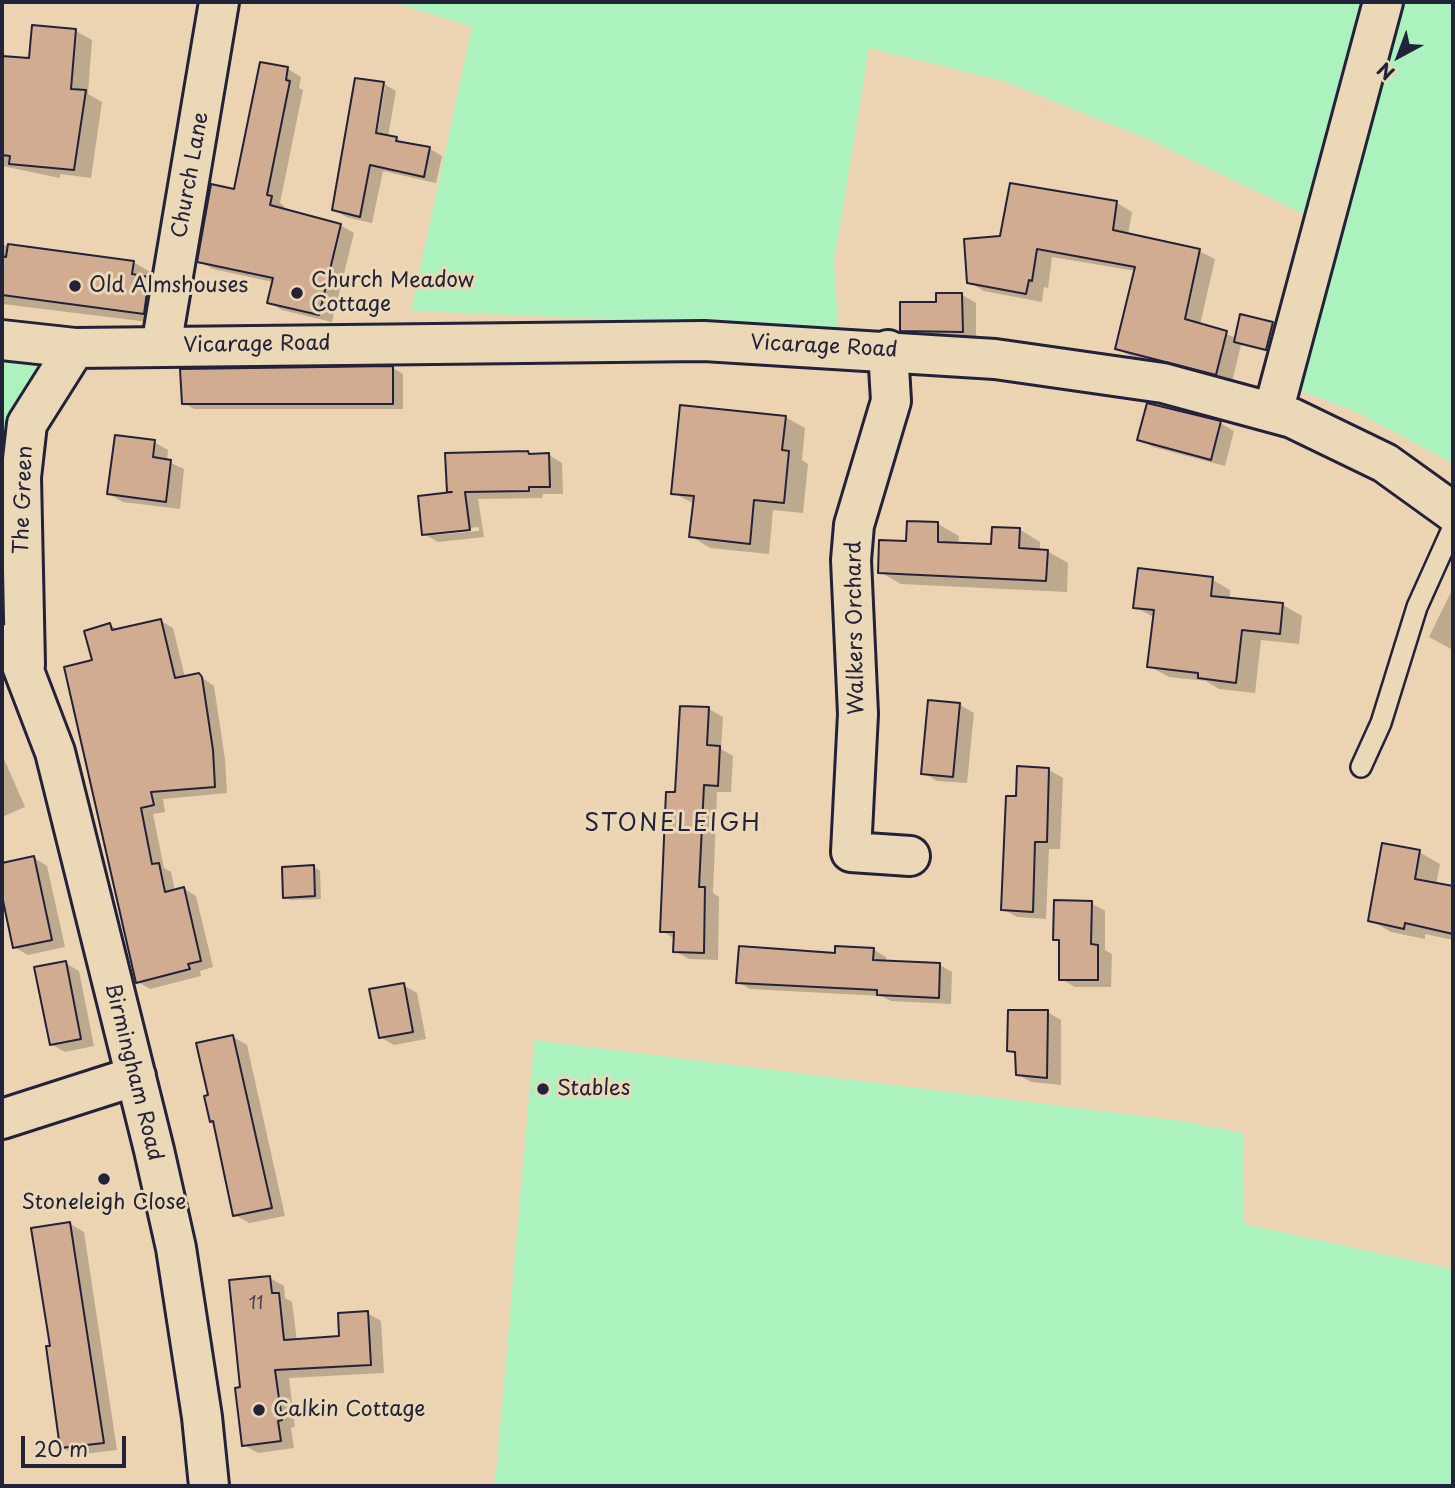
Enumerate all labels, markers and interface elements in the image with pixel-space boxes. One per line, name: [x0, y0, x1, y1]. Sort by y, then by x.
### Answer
north arrow: [1364, 21, 1434, 91]
text: N: [1370, 56, 1400, 87]
street label: Church Lane: [167, 110, 215, 240]
place label: Church Meadow Cottage: [311, 268, 474, 318]
place label: Old Almshouses: [89, 273, 248, 299]
marker: Old Almshouses: [67, 278, 83, 294]
marker: Church Meadow Cottage: [289, 285, 305, 301]
street label: Vicarage Road: [183, 331, 331, 359]
street label: Vicarage Road: [750, 331, 898, 363]
street label: The Green: [10, 445, 38, 555]
street label: Walkers Orchard: [842, 541, 870, 715]
district label: STONELEIGH: [585, 810, 761, 838]
street label: Birmingham Road: [99, 980, 167, 1164]
place label: Stables: [557, 1076, 630, 1102]
marker: Stables: [535, 1081, 551, 1097]
marker: Stoneleigh Close: [96, 1171, 112, 1187]
place label: Stoneleigh Close: [22, 1190, 186, 1216]
house number: 11: [248, 1293, 264, 1315]
place label: Calkin Cottage: [273, 1397, 425, 1423]
marker: Calkin Cottage: [251, 1402, 267, 1418]
scale bar: [24, 1422, 130, 1466]
text: 20 m: [34, 1432, 88, 1464]

